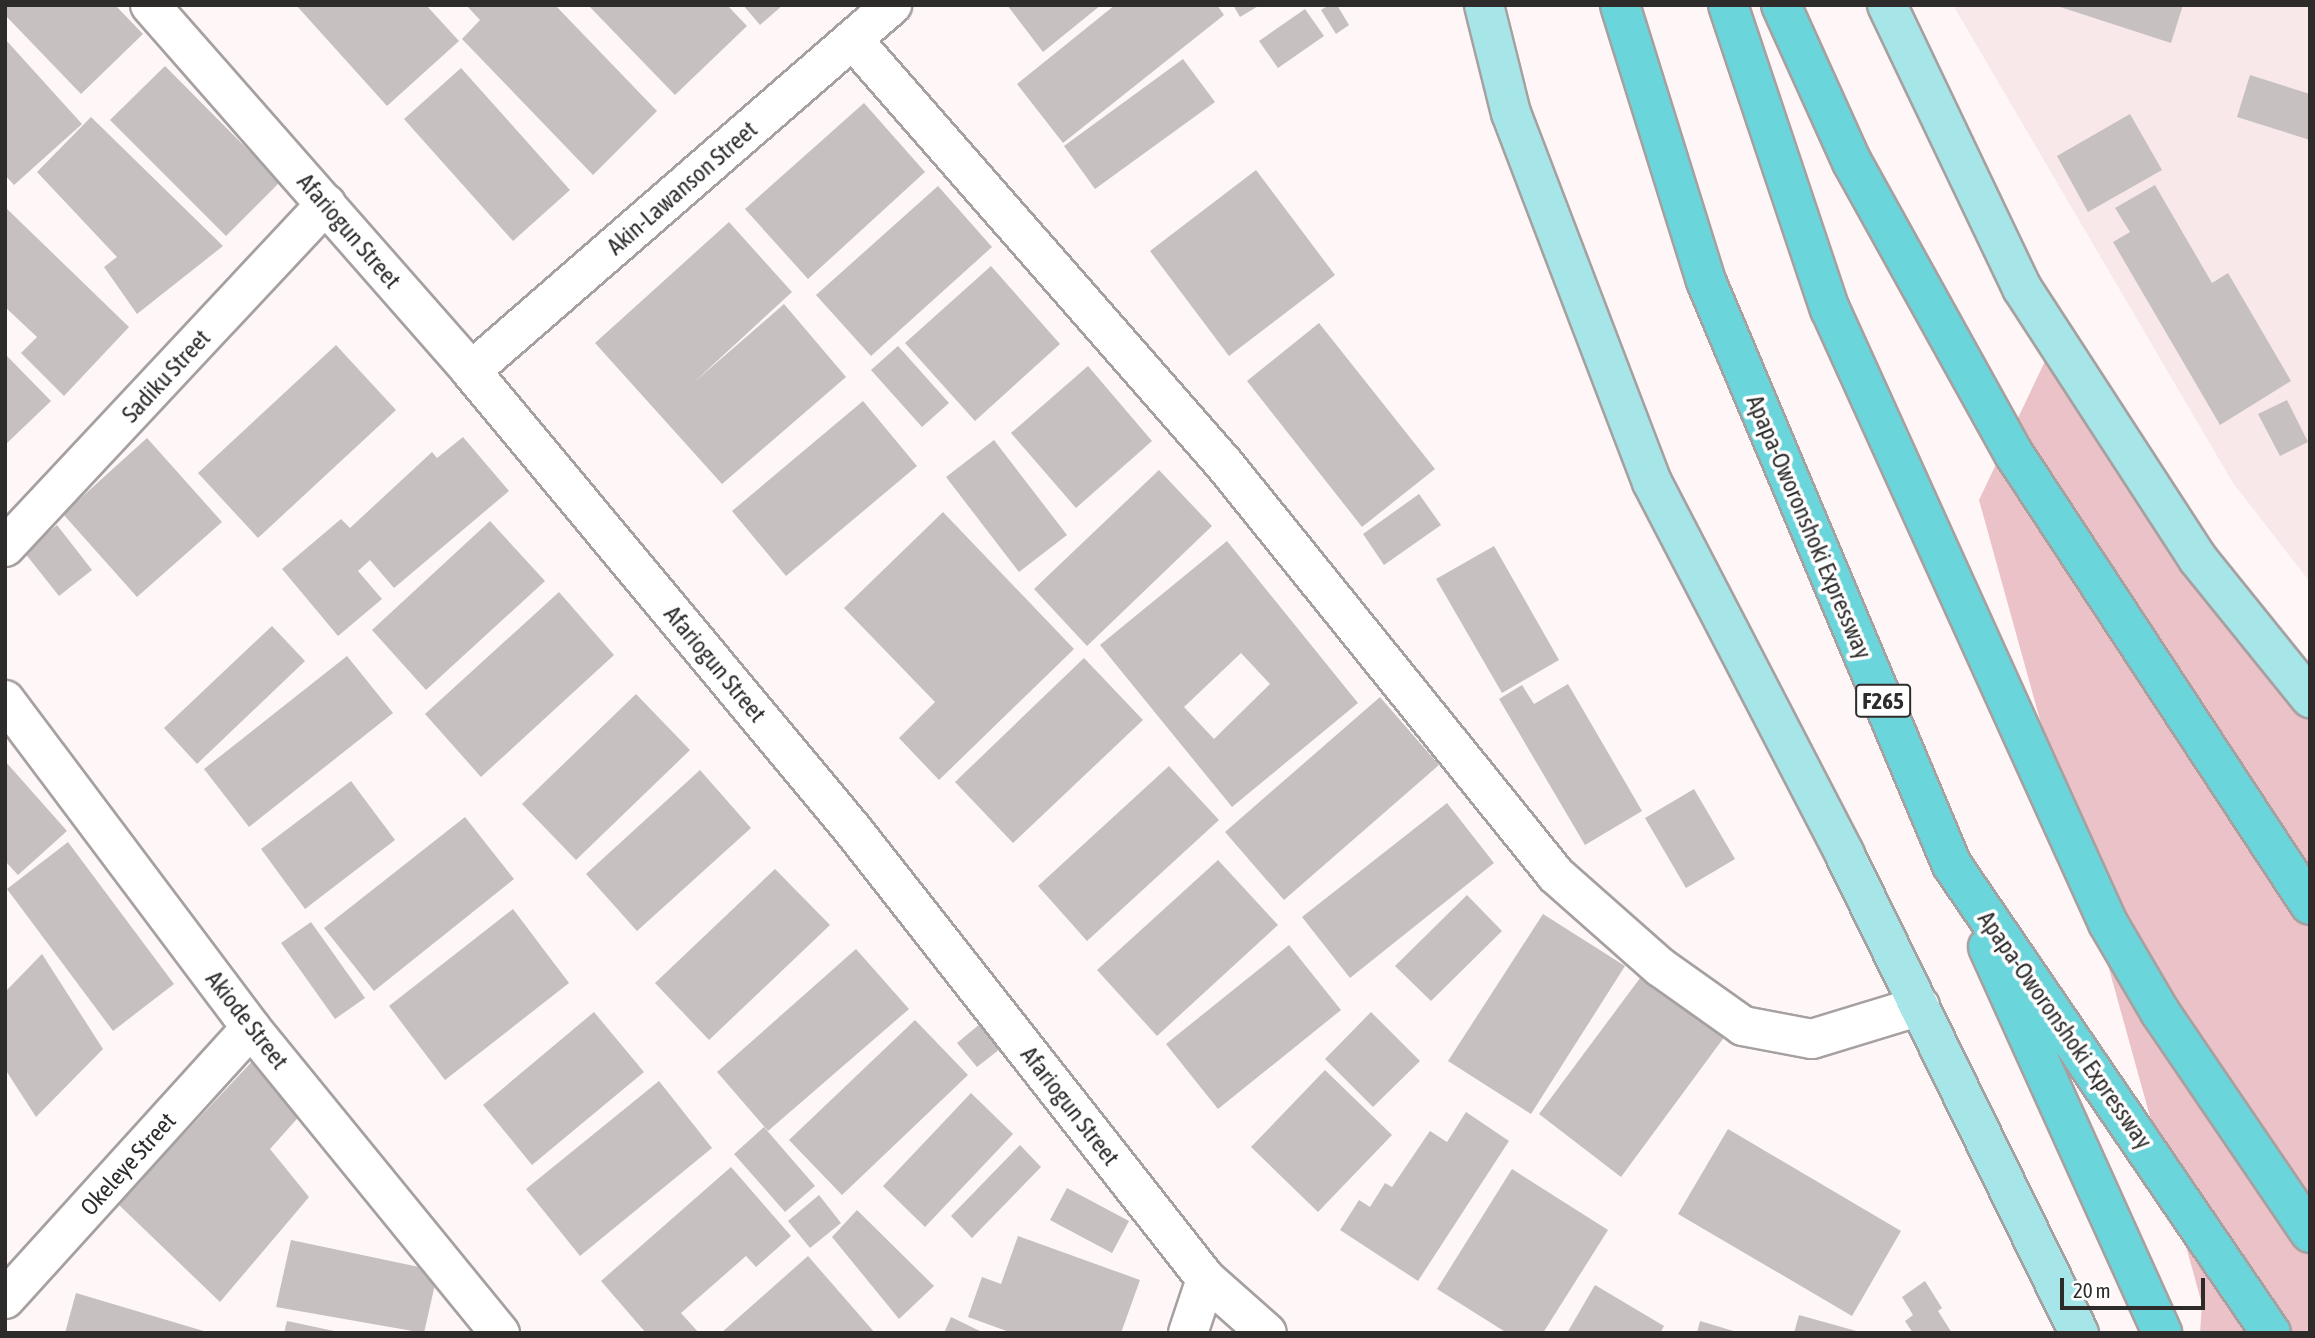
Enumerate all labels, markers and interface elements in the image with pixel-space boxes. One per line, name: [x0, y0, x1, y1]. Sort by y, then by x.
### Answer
street label: Akin-Lawanson Street: [601, 115, 763, 261]
street label: Afariogun Street: [291, 168, 407, 294]
street label: Sadiku Street: [116, 324, 216, 428]
street label: Apapa-Oworonshoki Expressway: [1740, 391, 1878, 663]
street label: Afariogun Street: [658, 600, 772, 728]
road number: F265: [1855, 681, 1911, 720]
street label: Apapa-Oworonshoki Expressway: [1972, 906, 2158, 1154]
street label: Akiode Street: [200, 965, 294, 1075]
street label: Afariogun Street: [1015, 1041, 1125, 1171]
street label: Okeleye Street: [74, 1107, 182, 1221]
scale bar: [2063, 1264, 2208, 1308]
text: 20 m: [2073, 1278, 2111, 1302]

